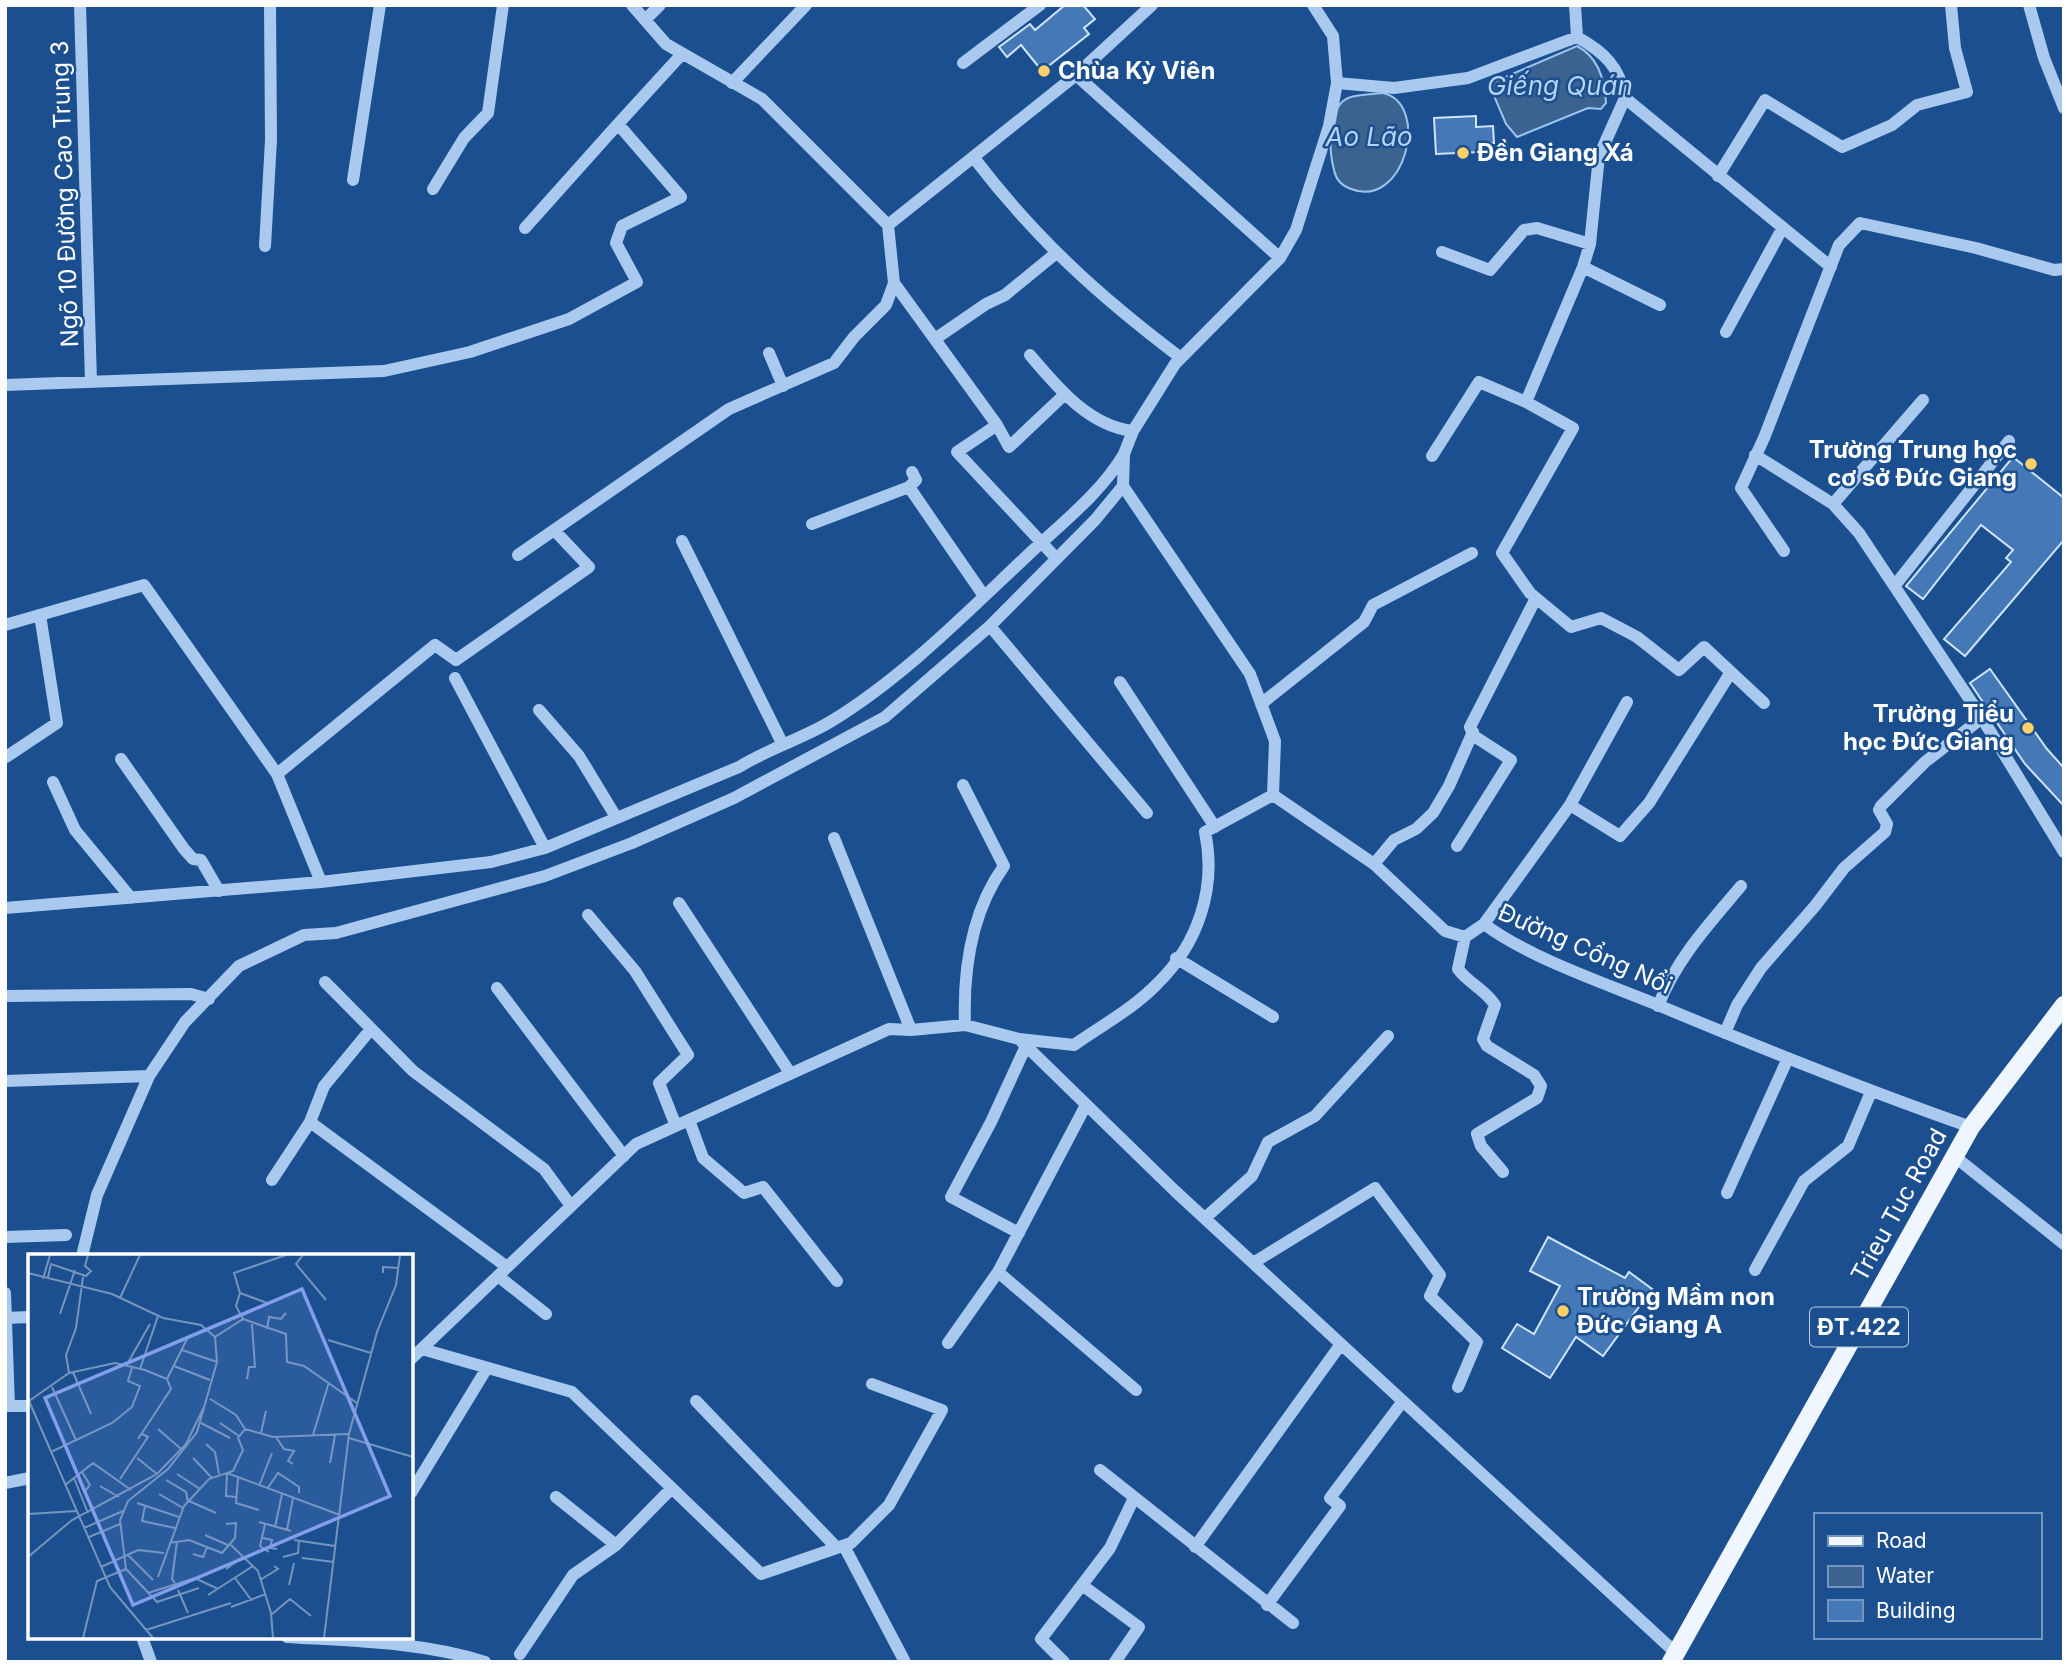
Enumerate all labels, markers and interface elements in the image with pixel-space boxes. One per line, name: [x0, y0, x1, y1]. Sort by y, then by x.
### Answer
street label: Ngõ 10 Đường Cao Trung 3: [45, 40, 84, 348]
place label: Chùa Kỳ Viên: [1058, 56, 1215, 85]
marker: Chùa Kỳ Viên: [1036, 63, 1052, 79]
water label: Giếng Quán: [1487, 70, 1633, 101]
water label: Ao Lão: [1324, 121, 1413, 152]
place label: Đền Giang Xá: [1477, 138, 1634, 167]
marker: Đền Giang Xá: [1455, 145, 1471, 161]
place label: Trường Trung học cơ sở Đức Giang: [1809, 435, 2017, 492]
marker: Trường Trung học cơ sở Đức Giang: [2023, 456, 2039, 472]
place label: Trường Tiểu học Đức Giang: [1843, 699, 2014, 756]
marker: Trường Tiểu học Đức Giang: [2020, 720, 2036, 736]
street label: Đường Cổng Nổi: [1494, 897, 1677, 1000]
street label: Trieu Tuc Road: [1845, 1123, 1953, 1286]
inset map: [28, 1254, 413, 1639]
place label: Trường Mầm non Đức Giang A: [1577, 1282, 1775, 1339]
marker: Trường Mầm non Đức Giang A: [1555, 1303, 1571, 1319]
road number: ĐT.422: [1810, 1308, 1908, 1346]
legend: [1814, 1513, 2041, 1639]
text: Road: [1876, 1528, 1927, 1553]
text: Water: [1876, 1563, 1934, 1588]
text: Building: [1876, 1598, 1956, 1623]

